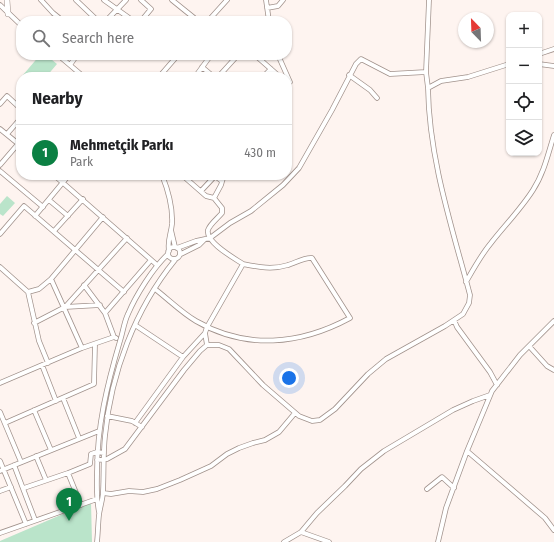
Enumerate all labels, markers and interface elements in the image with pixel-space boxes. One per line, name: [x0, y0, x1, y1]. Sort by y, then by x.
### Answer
north arrow: [458, 12, 494, 48]
map controls: [506, 12, 542, 156]
button: +: [506, 12, 542, 48]
search box: [16, 16, 292, 60]
icon: search: [30, 27, 52, 49]
text: Search here: [62, 29, 134, 47]
button: −: [506, 48, 542, 84]
button: locate: [506, 84, 542, 120]
text: Nearby: [32, 88, 83, 109]
button: layers: [506, 120, 542, 156]
text: Mehmetçik Parkı: [70, 136, 173, 154]
text: 1: [42, 145, 48, 160]
text: 430 m: [244, 145, 276, 160]
text: Park: [70, 154, 93, 169]
your location: [279, 368, 299, 388]
pin: 1: [56, 488, 82, 521]

